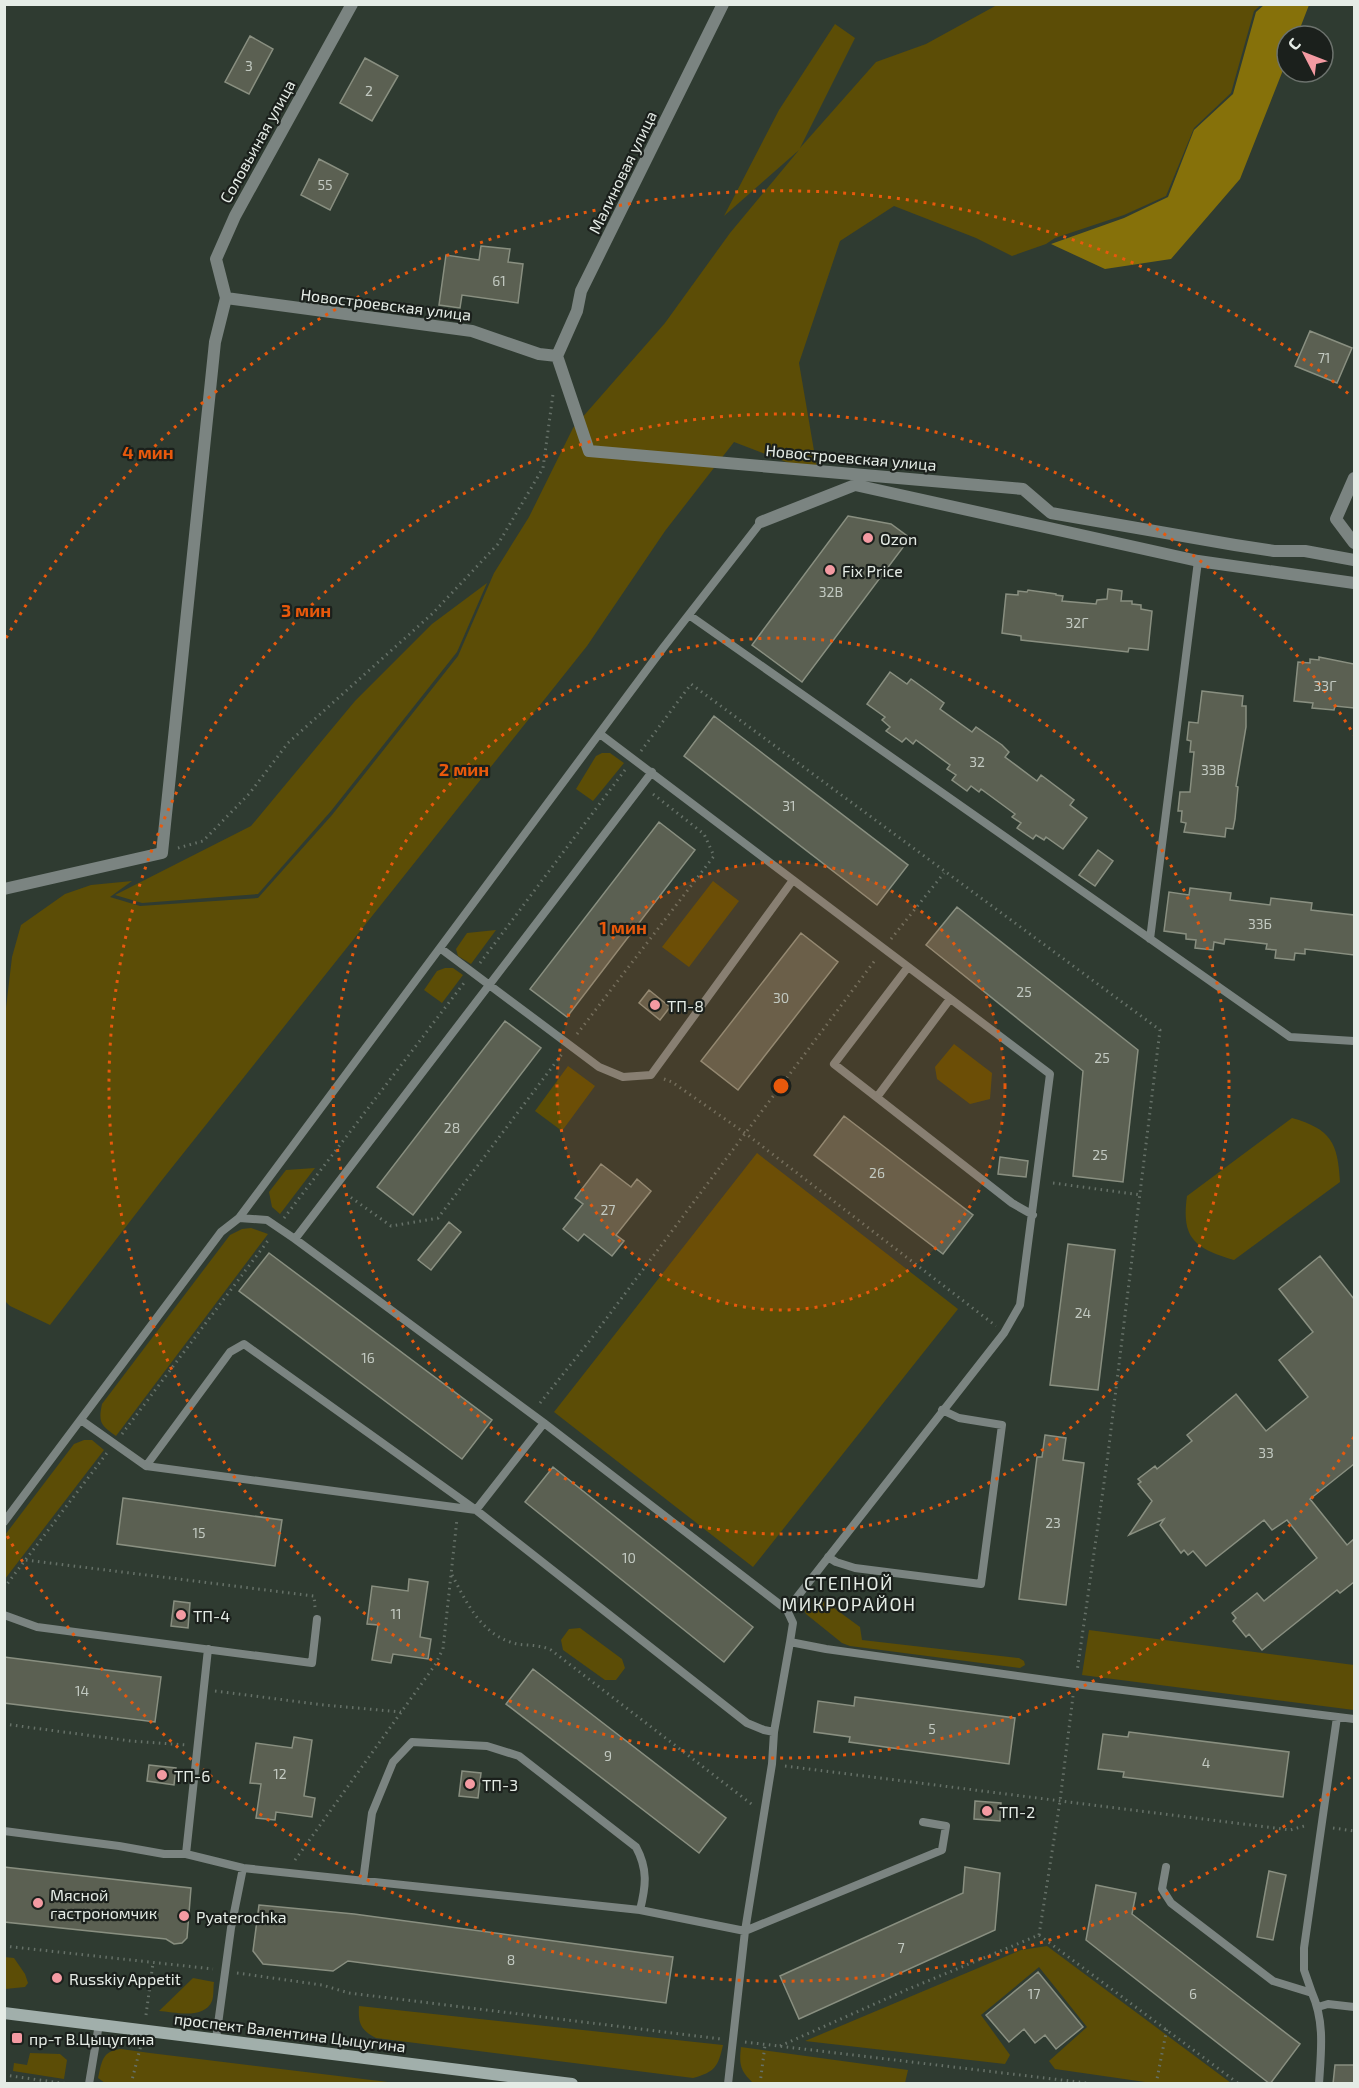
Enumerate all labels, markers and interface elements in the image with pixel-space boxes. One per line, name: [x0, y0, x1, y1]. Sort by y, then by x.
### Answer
north arrow: [1275, 24, 1335, 84]
text: С: [1283, 34, 1304, 53]
house number: 3: [245, 57, 253, 74]
street label: Соловьиная улица: [215, 76, 300, 206]
house number: 2: [365, 82, 373, 99]
street label: Малиновая улица: [584, 107, 661, 237]
house number: 55: [317, 176, 333, 193]
house number: 61: [492, 272, 506, 289]
street label: Новостроевская улица: [300, 284, 472, 325]
house number: 71: [1318, 349, 1330, 366]
street label: Новостроевская улица: [765, 440, 937, 475]
text: 4 мин: [122, 441, 174, 463]
place label: Ozon: [880, 529, 917, 548]
marker: Ozon: [861, 531, 875, 545]
place label: Fix Price: [842, 561, 903, 580]
marker: Fix Price: [823, 563, 837, 577]
house number: 32В: [819, 583, 843, 600]
text: 3 мин: [281, 599, 331, 621]
house number: 32Г: [1066, 614, 1088, 631]
house number: 33Г: [1314, 677, 1336, 694]
house number: 32: [969, 753, 985, 770]
text: 2 мин: [439, 758, 489, 780]
house number: 33В: [1201, 761, 1225, 778]
house number: 31: [782, 797, 796, 814]
house number: 33Б: [1248, 915, 1272, 932]
text: 1 мин: [599, 916, 647, 938]
house number: 25: [1016, 983, 1032, 1000]
house number: 30: [773, 989, 789, 1006]
place label: ТП-8: [667, 996, 704, 1015]
marker: ТП-8: [648, 998, 662, 1012]
house number: 25: [1094, 1049, 1110, 1066]
centre of rings: [771, 1076, 791, 1096]
house number: 28: [444, 1119, 460, 1136]
house number: 25: [1092, 1146, 1108, 1163]
house number: 26: [869, 1164, 885, 1181]
house number: 27: [600, 1201, 616, 1218]
house number: 24: [1075, 1304, 1091, 1321]
house number: 16: [361, 1349, 375, 1366]
house number: 33: [1258, 1444, 1274, 1461]
house number: 23: [1045, 1514, 1061, 1531]
house number: 15: [192, 1524, 206, 1541]
house number: 10: [622, 1549, 636, 1566]
district label: СТЕПНОЙ МИКРОРАЙОН: [782, 1572, 916, 1615]
house number: 11: [390, 1605, 402, 1622]
place label: ТП-4: [193, 1606, 230, 1625]
marker: ТП-4: [174, 1608, 188, 1622]
house number: 14: [75, 1682, 89, 1699]
house number: 5: [928, 1720, 936, 1737]
house number: 9: [604, 1747, 612, 1764]
house number: 4: [1202, 1754, 1210, 1771]
house number: 12: [273, 1765, 287, 1782]
place label: ТП-6: [174, 1766, 210, 1785]
marker: ТП-6: [155, 1768, 169, 1782]
place label: ТП-3: [482, 1775, 518, 1794]
marker: ТП-3: [463, 1777, 477, 1791]
place label: ТП-2: [999, 1802, 1035, 1821]
marker: ТП-2: [980, 1804, 994, 1818]
place label: Мясной гастрономчик: [50, 1885, 158, 1922]
marker: Мясной гастрономчик: [31, 1896, 45, 1910]
place label: Pyaterochka: [196, 1907, 287, 1926]
marker: Pyaterochka: [177, 1909, 191, 1923]
house number: 7: [897, 1939, 905, 1956]
house number: 8: [507, 1951, 515, 1968]
place label: Russkiy Appetit: [69, 1969, 181, 1988]
marker: Russkiy Appetit: [50, 1971, 64, 1985]
house number: 17: [1028, 1985, 1040, 2002]
house number: 6: [1189, 1985, 1197, 2002]
street label: проспект Валентина Цыцугина: [173, 2008, 407, 2057]
place label: пр-т В.Цыцугина: [29, 2029, 154, 2049]
marker: пр-т В.Цыцугина: [10, 2031, 24, 2045]

